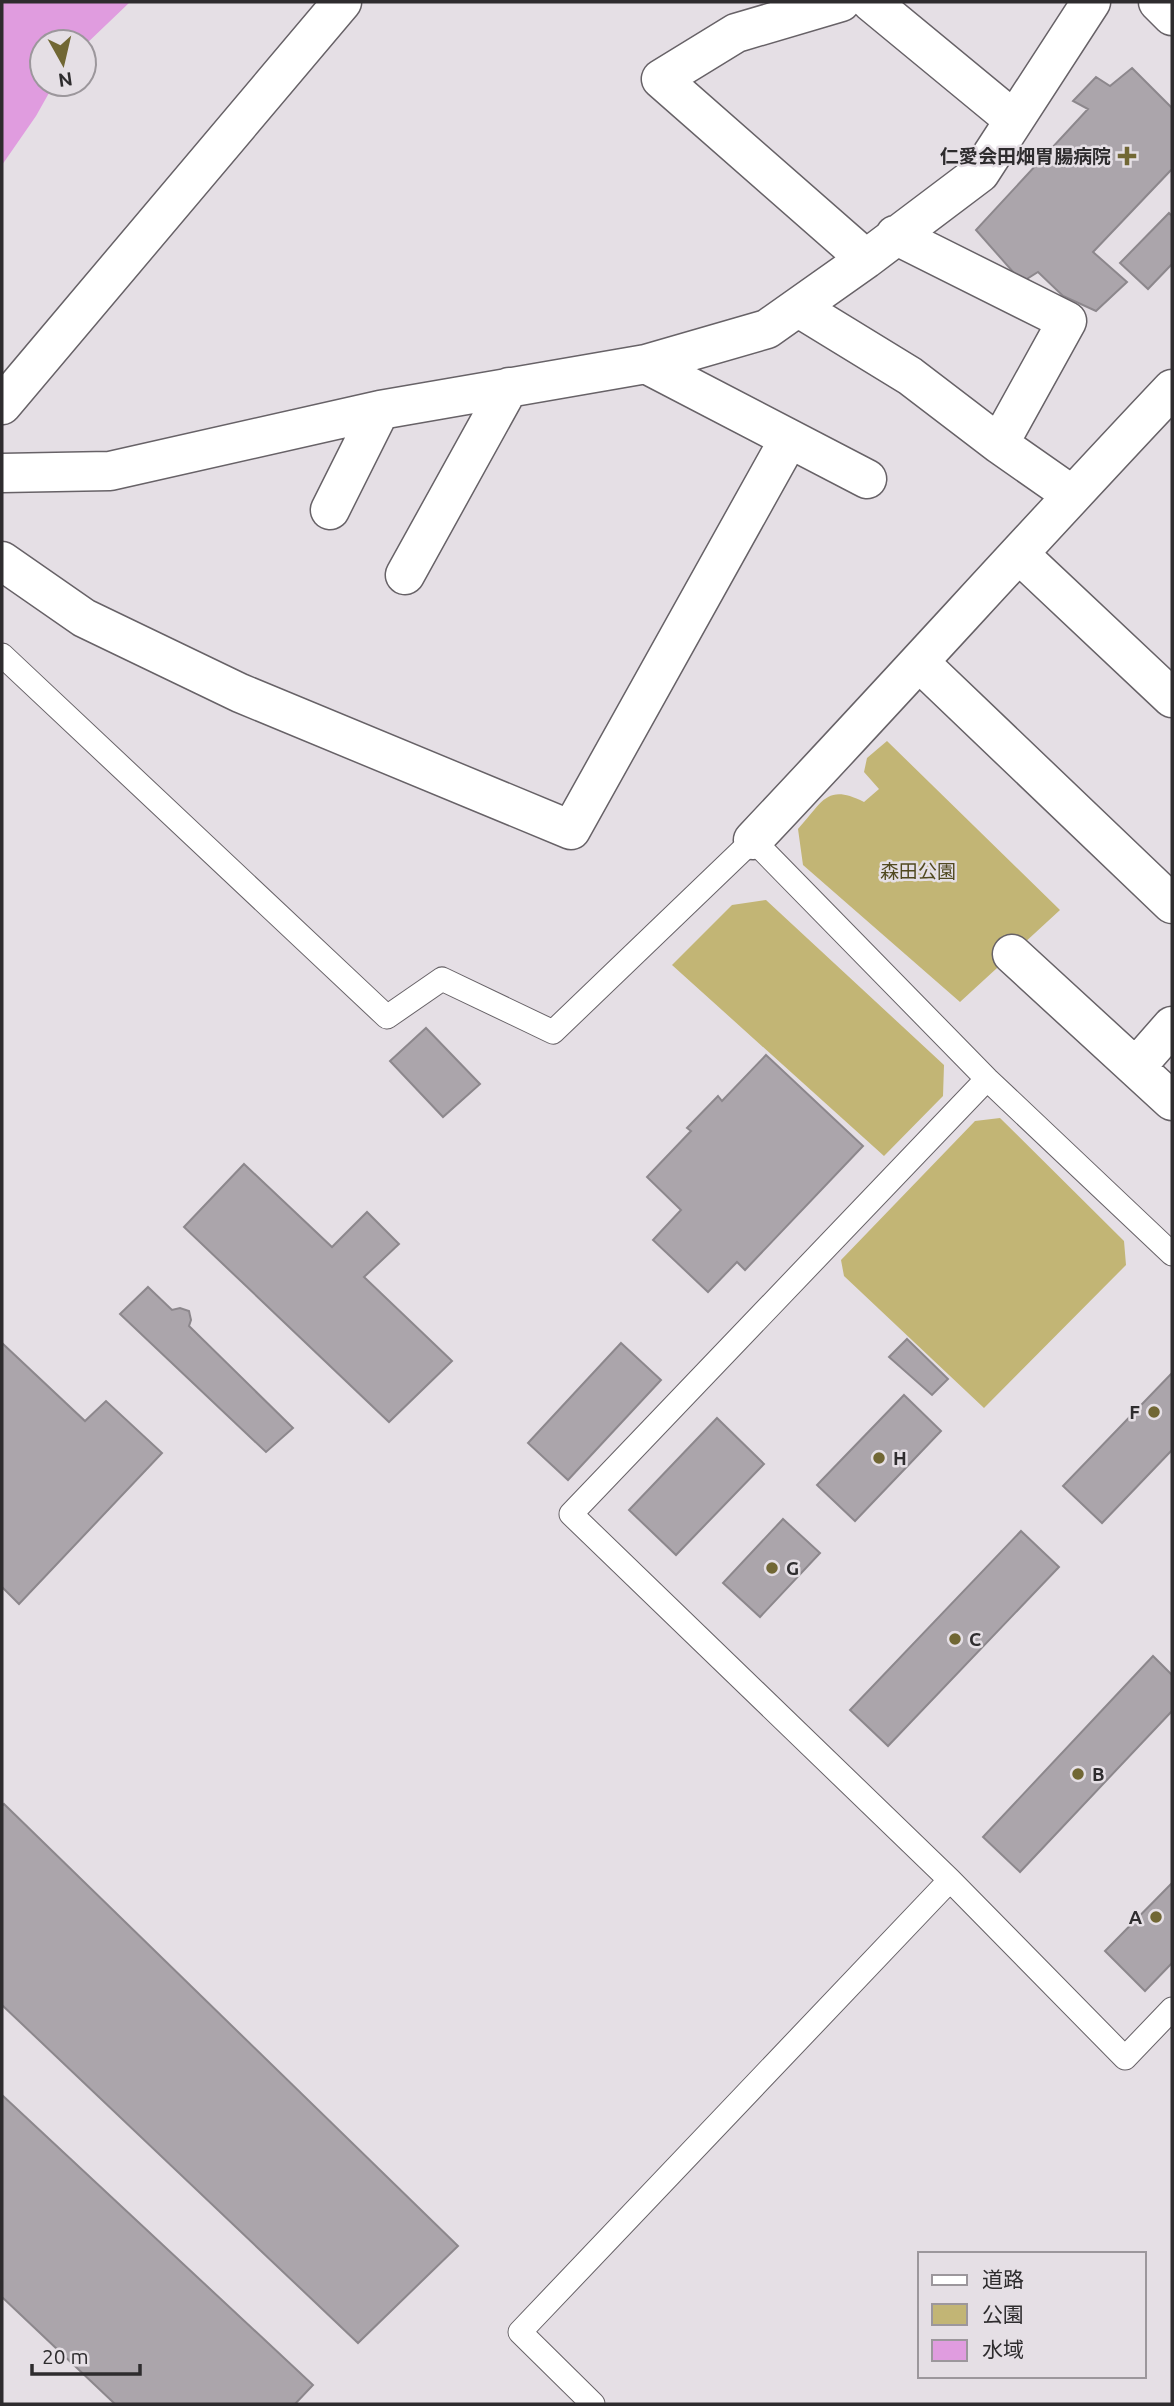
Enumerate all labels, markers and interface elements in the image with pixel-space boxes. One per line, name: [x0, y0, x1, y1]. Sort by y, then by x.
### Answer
north arrow: [28, 28, 98, 98]
text: N: [57, 68, 74, 92]
place label: 仁愛会田畑胃腸病院: [940, 145, 1111, 167]
marker: 仁愛会田畑胃腸病院: [1117, 146, 1137, 166]
park label: 森田公園: [880, 860, 956, 882]
place label: F: [1129, 1401, 1140, 1423]
marker: F: [1146, 1404, 1162, 1420]
place label: H: [893, 1447, 907, 1469]
marker: H: [871, 1450, 887, 1466]
place label: G: [786, 1557, 799, 1579]
marker: G: [764, 1560, 780, 1576]
place label: C: [969, 1628, 981, 1650]
marker: C: [947, 1631, 963, 1647]
place label: B: [1092, 1763, 1105, 1785]
marker: B: [1070, 1766, 1086, 1782]
place label: A: [1129, 1906, 1143, 1928]
marker: A: [1148, 1909, 1164, 1925]
legend: [918, 2252, 1146, 2378]
text: 道路: [982, 2267, 1024, 2291]
text: 公園: [982, 2302, 1024, 2326]
scale bar: [32, 2332, 140, 2376]
text: 水域: [982, 2337, 1024, 2361]
text: 20 m: [42, 2344, 89, 2368]

